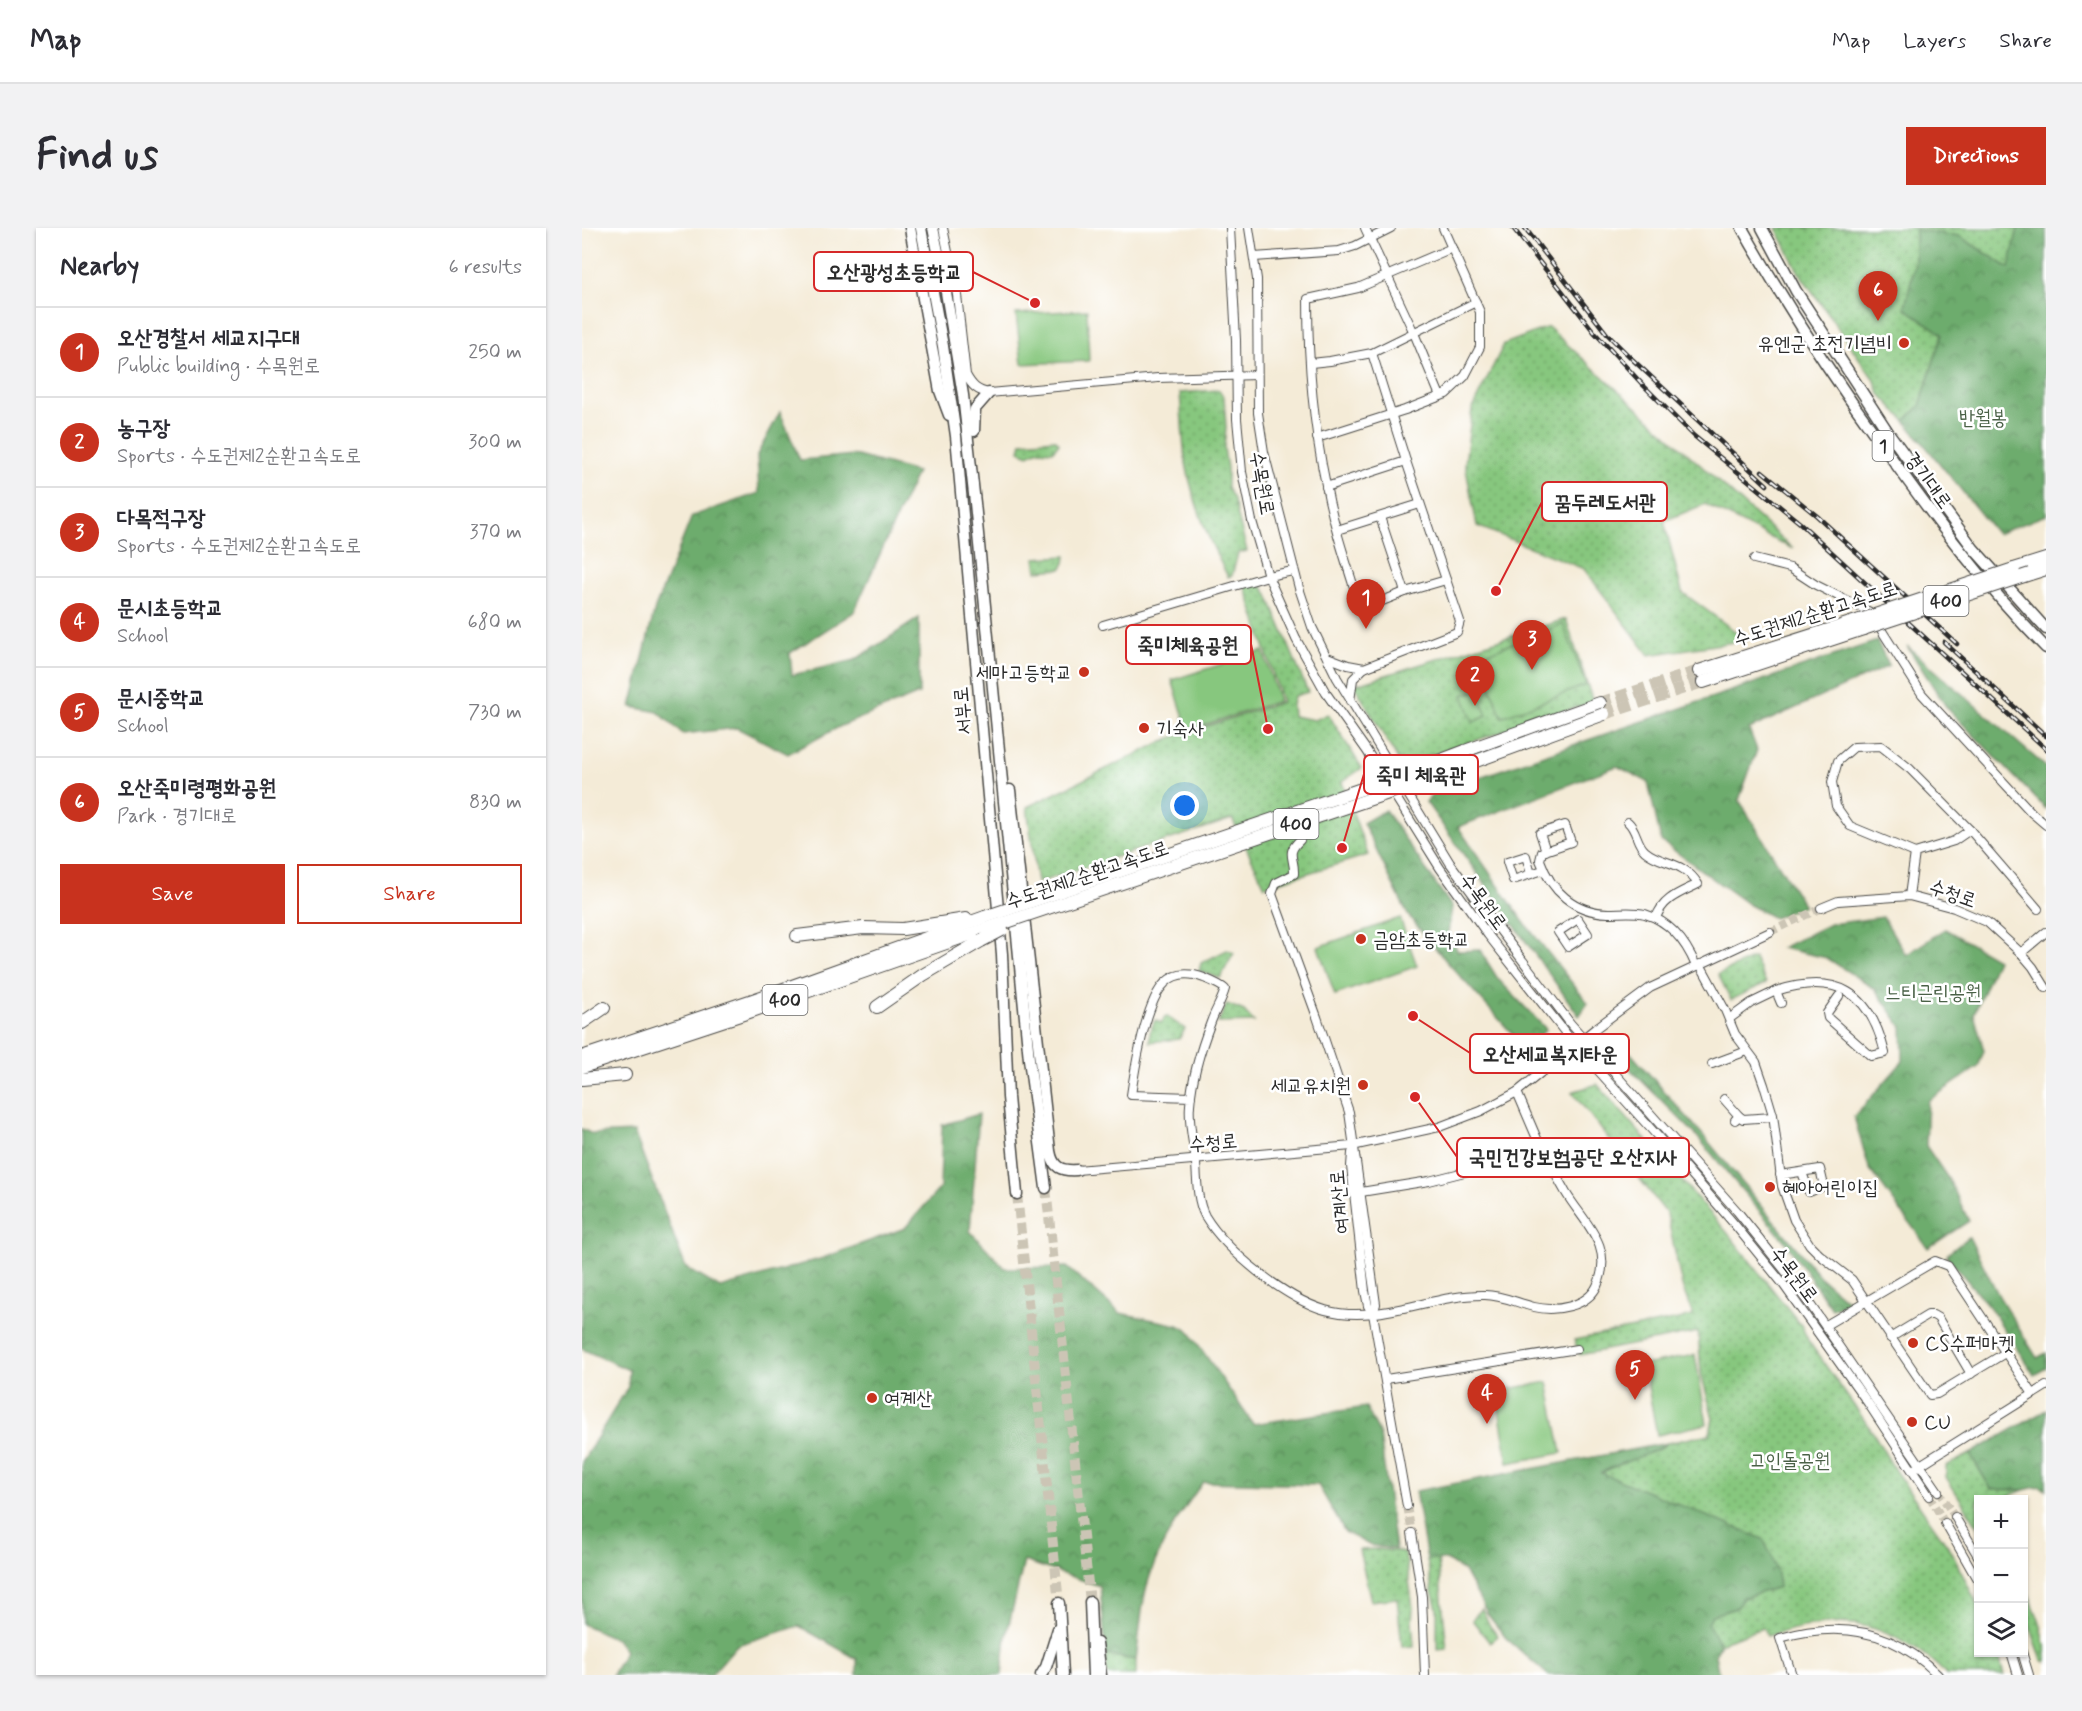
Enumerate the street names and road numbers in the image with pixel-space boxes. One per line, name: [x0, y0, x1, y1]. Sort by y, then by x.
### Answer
road number: 1: [1872, 431, 1894, 461]
street label: 경기대로: [1898, 447, 1958, 515]
street label: 수목원로: [1243, 449, 1280, 517]
street label: 수도권제2순환고속도로: [1730, 575, 1901, 654]
road number: 400: [1924, 586, 1968, 616]
street label: 서부로: [948, 686, 979, 736]
road number: 400: [1274, 809, 1318, 839]
street label: 수도권제2순환고속도로: [1002, 835, 1173, 916]
street label: 수목원로: [1453, 868, 1513, 936]
street label: 수청로: [1925, 874, 1980, 915]
road number: 400: [762, 985, 808, 1015]
street label: 수청로: [1188, 1128, 1238, 1159]
street label: 여계산로: [1324, 1169, 1357, 1235]
street label: 수목원로: [1764, 1241, 1824, 1309]

